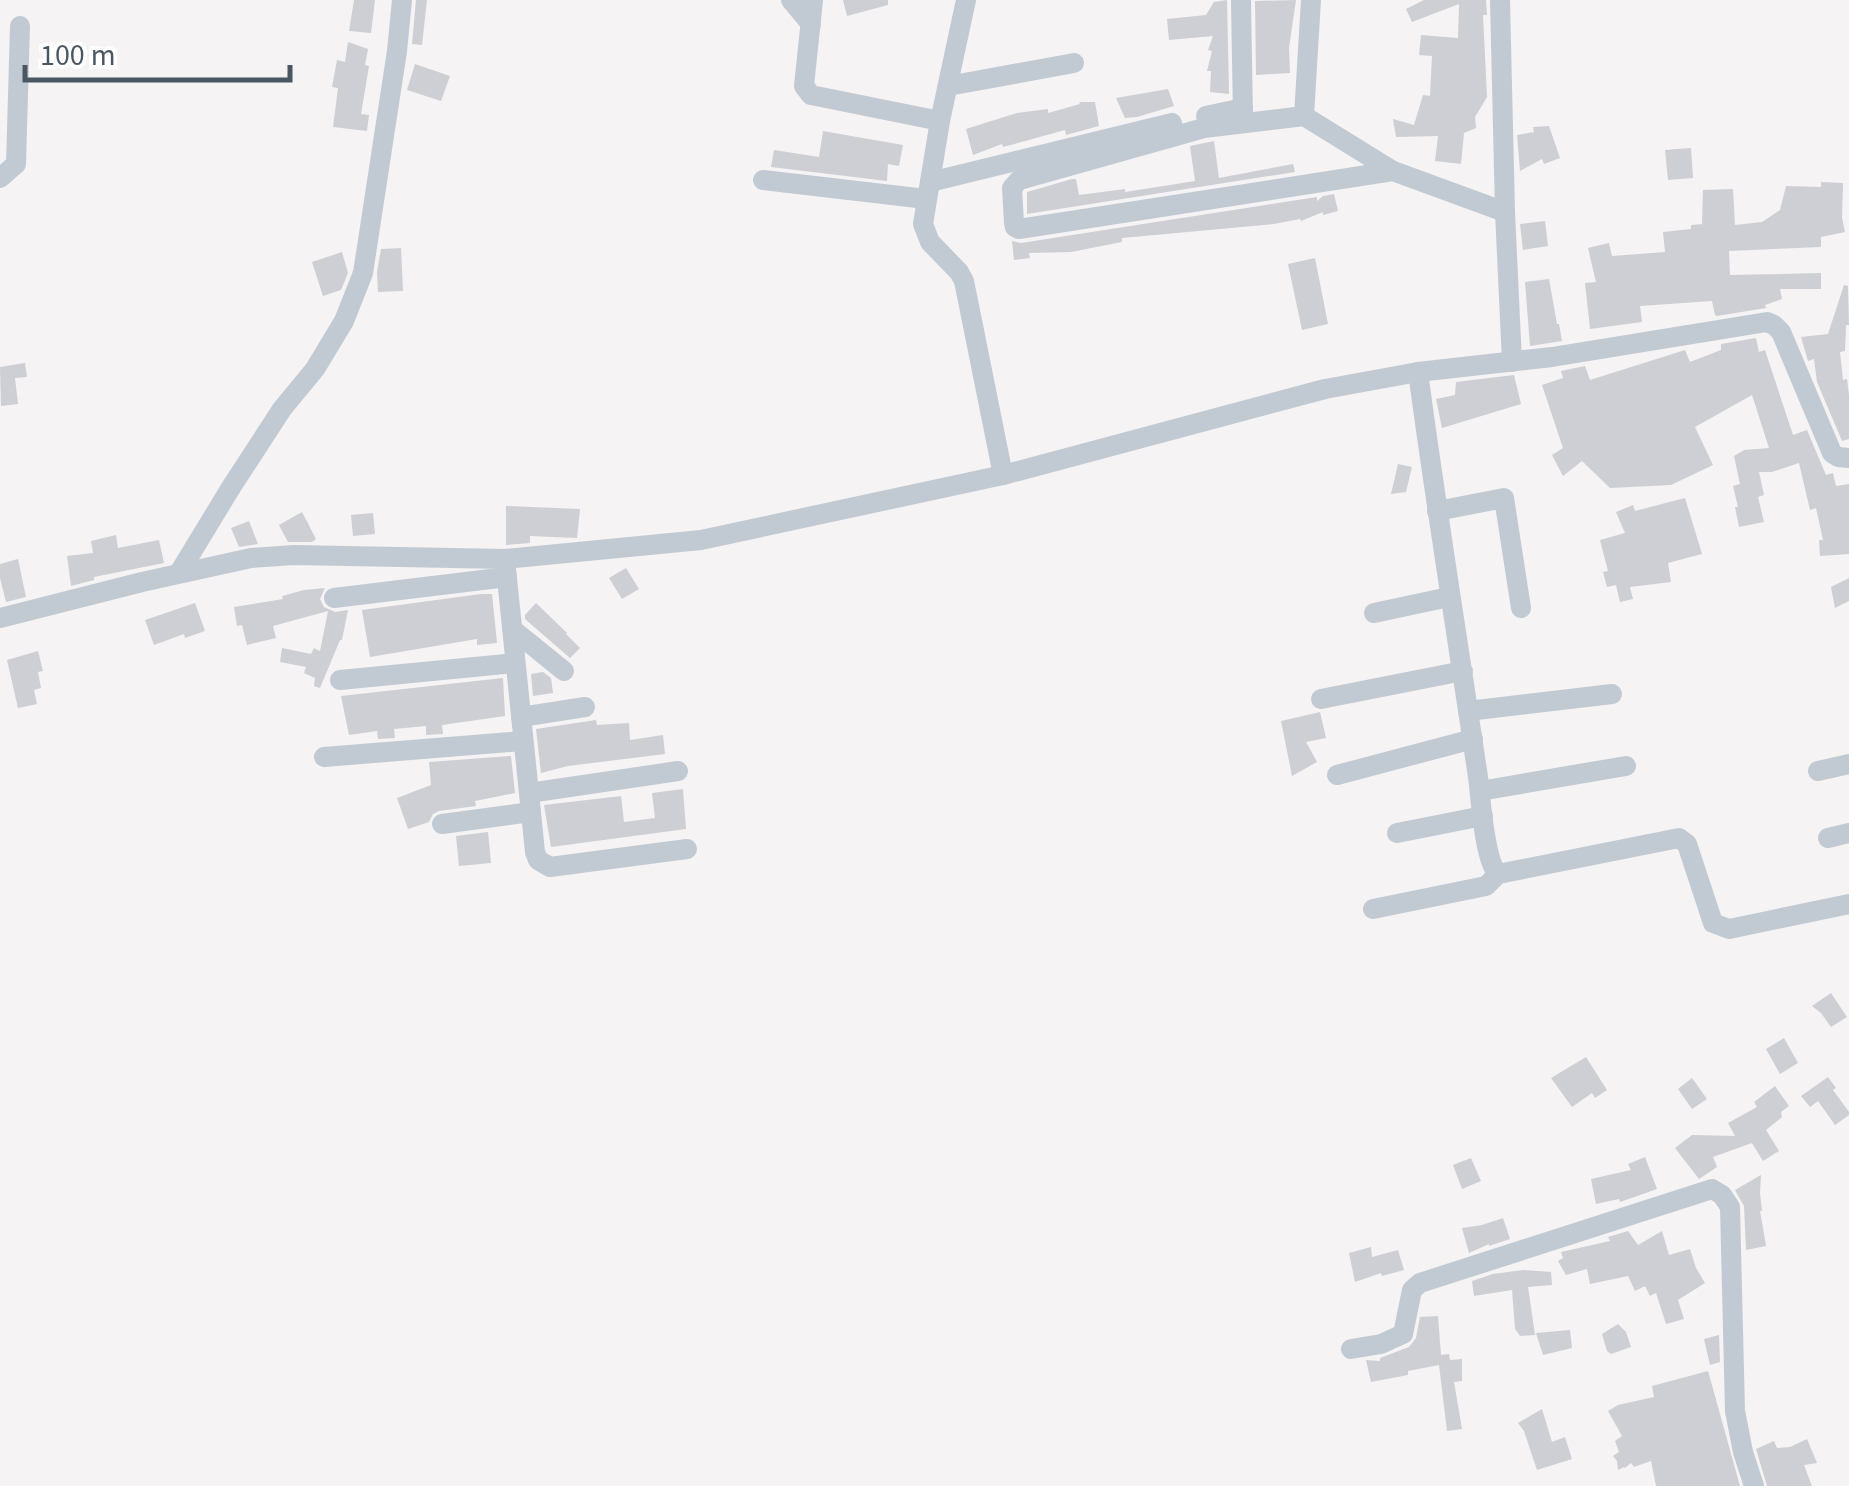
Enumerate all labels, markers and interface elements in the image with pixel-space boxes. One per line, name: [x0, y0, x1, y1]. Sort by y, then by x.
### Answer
scale bar: [25, 20, 290, 82]
text: 100 m: [40, 34, 116, 77]

